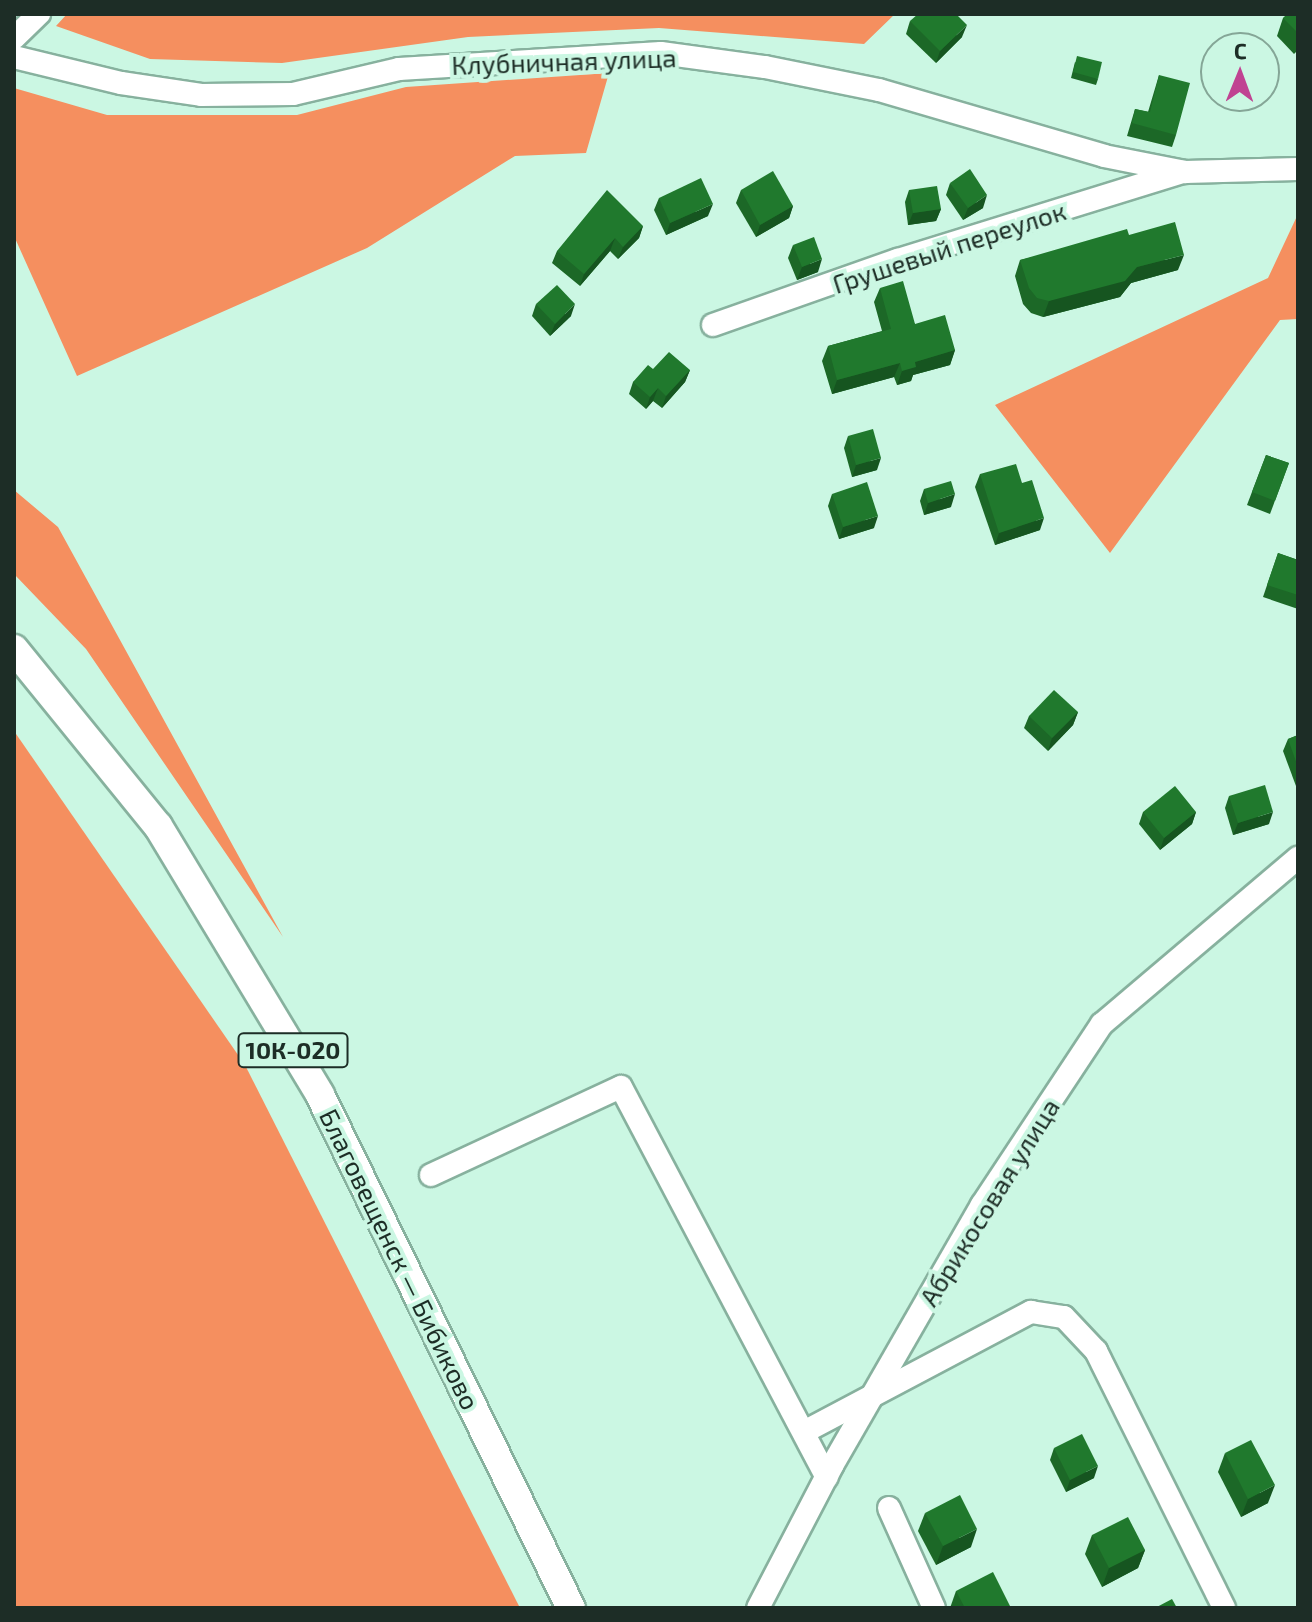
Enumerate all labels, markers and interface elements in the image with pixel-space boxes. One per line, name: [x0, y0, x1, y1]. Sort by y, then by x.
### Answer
north arrow: [1200, 32, 1280, 112]
text: С: [1234, 37, 1247, 63]
street label: Клубничная улица: [451, 41, 677, 81]
street label: Грушевый переулок: [828, 195, 1070, 299]
road number: 10К-020: [237, 1030, 349, 1070]
street label: Абрикосовая улица: [912, 1092, 1066, 1312]
street label: Благовещенск — Бибиково: [313, 1104, 487, 1414]

